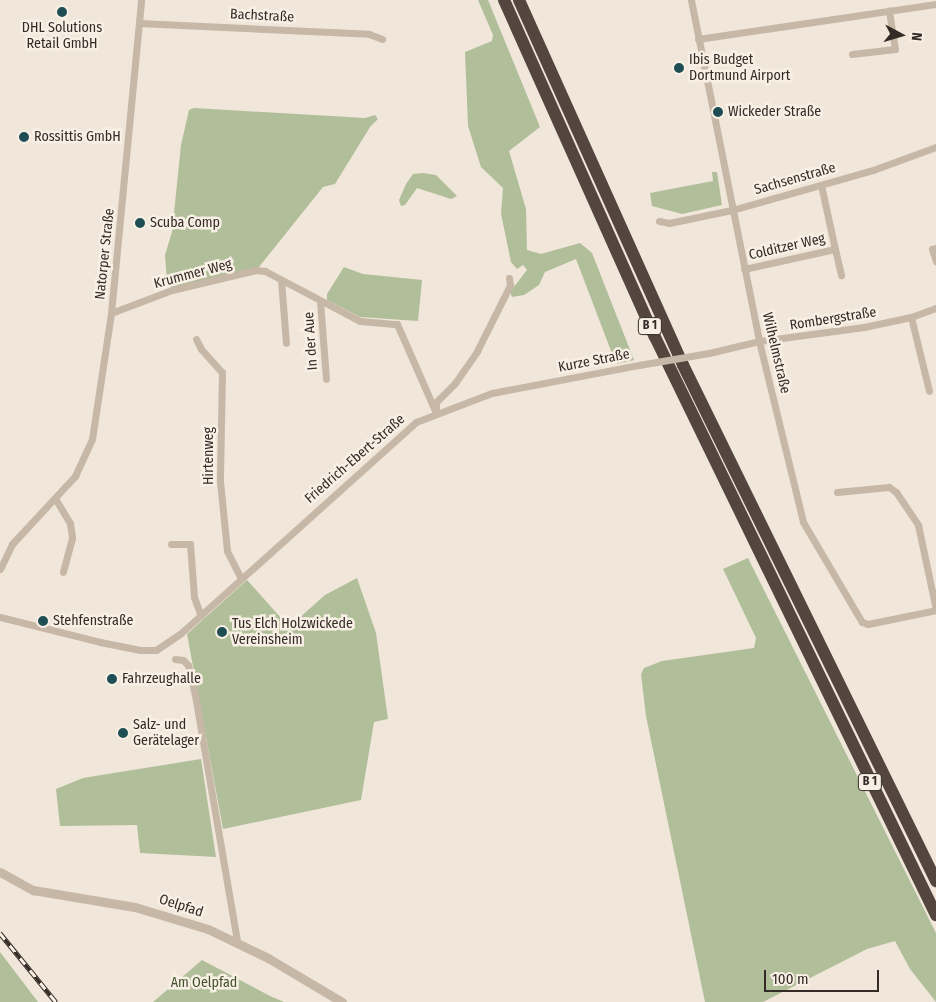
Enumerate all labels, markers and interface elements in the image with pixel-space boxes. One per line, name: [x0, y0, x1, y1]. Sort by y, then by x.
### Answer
marker: DHL Solutions Retail GmbH: [56, 6, 68, 18]
street label: Bachstraße: [230, 6, 294, 26]
north arrow: [876, 10, 926, 60]
place label: DHL Solutions Retail GmbH: [22, 20, 102, 52]
text: N: [908, 32, 925, 42]
place label: Ibis Budget Dortmund Airport: [689, 52, 790, 84]
marker: Ibis Budget Dortmund Airport: [673, 62, 685, 74]
place label: Wickeder Straße: [728, 104, 821, 120]
marker: Wickeder Straße: [712, 106, 724, 118]
place label: Rossittis GmbH: [34, 129, 121, 145]
marker: Rossittis GmbH: [18, 131, 30, 143]
street label: Sachsenstraße: [752, 159, 838, 199]
street label: Natorper Straße: [92, 207, 118, 301]
place label: Scuba Comp: [150, 215, 220, 231]
marker: Scuba Comp: [134, 217, 146, 229]
street label: Colditzer Weg: [747, 230, 827, 264]
street label: Krummer Weg: [152, 256, 234, 292]
street label: Rombergstraße: [789, 304, 877, 334]
street label: In der Aue: [301, 311, 321, 371]
street label: Wilhelmstraße: [759, 311, 793, 395]
road number: B 1: [638, 316, 662, 336]
street label: Kurze Straße: [557, 346, 631, 376]
street label: Friedrich-Ebert-Straße: [302, 411, 408, 507]
street label: Hirtenweg: [201, 427, 217, 485]
place label: Stehfenstraße: [53, 613, 133, 629]
marker: Stehfenstraße: [37, 615, 49, 627]
place label: Tus Elch Holzwickede Vereinsheim: [232, 616, 353, 648]
marker: Tus Elch Holzwickede Vereinsheim: [216, 626, 228, 638]
place label: Fahrzeughalle: [122, 671, 201, 687]
marker: Fahrzeughalle: [106, 673, 118, 685]
place label: Salz- und Gerätelager: [133, 717, 199, 750]
marker: Salz- und Gerätelager: [117, 727, 129, 739]
road number: B 1: [858, 772, 882, 792]
street label: Oelpfad: [157, 891, 205, 921]
scale bar: [766, 960, 881, 992]
text: 100 m: [772, 970, 809, 988]
park label: Am Oelpfad: [171, 975, 237, 991]

